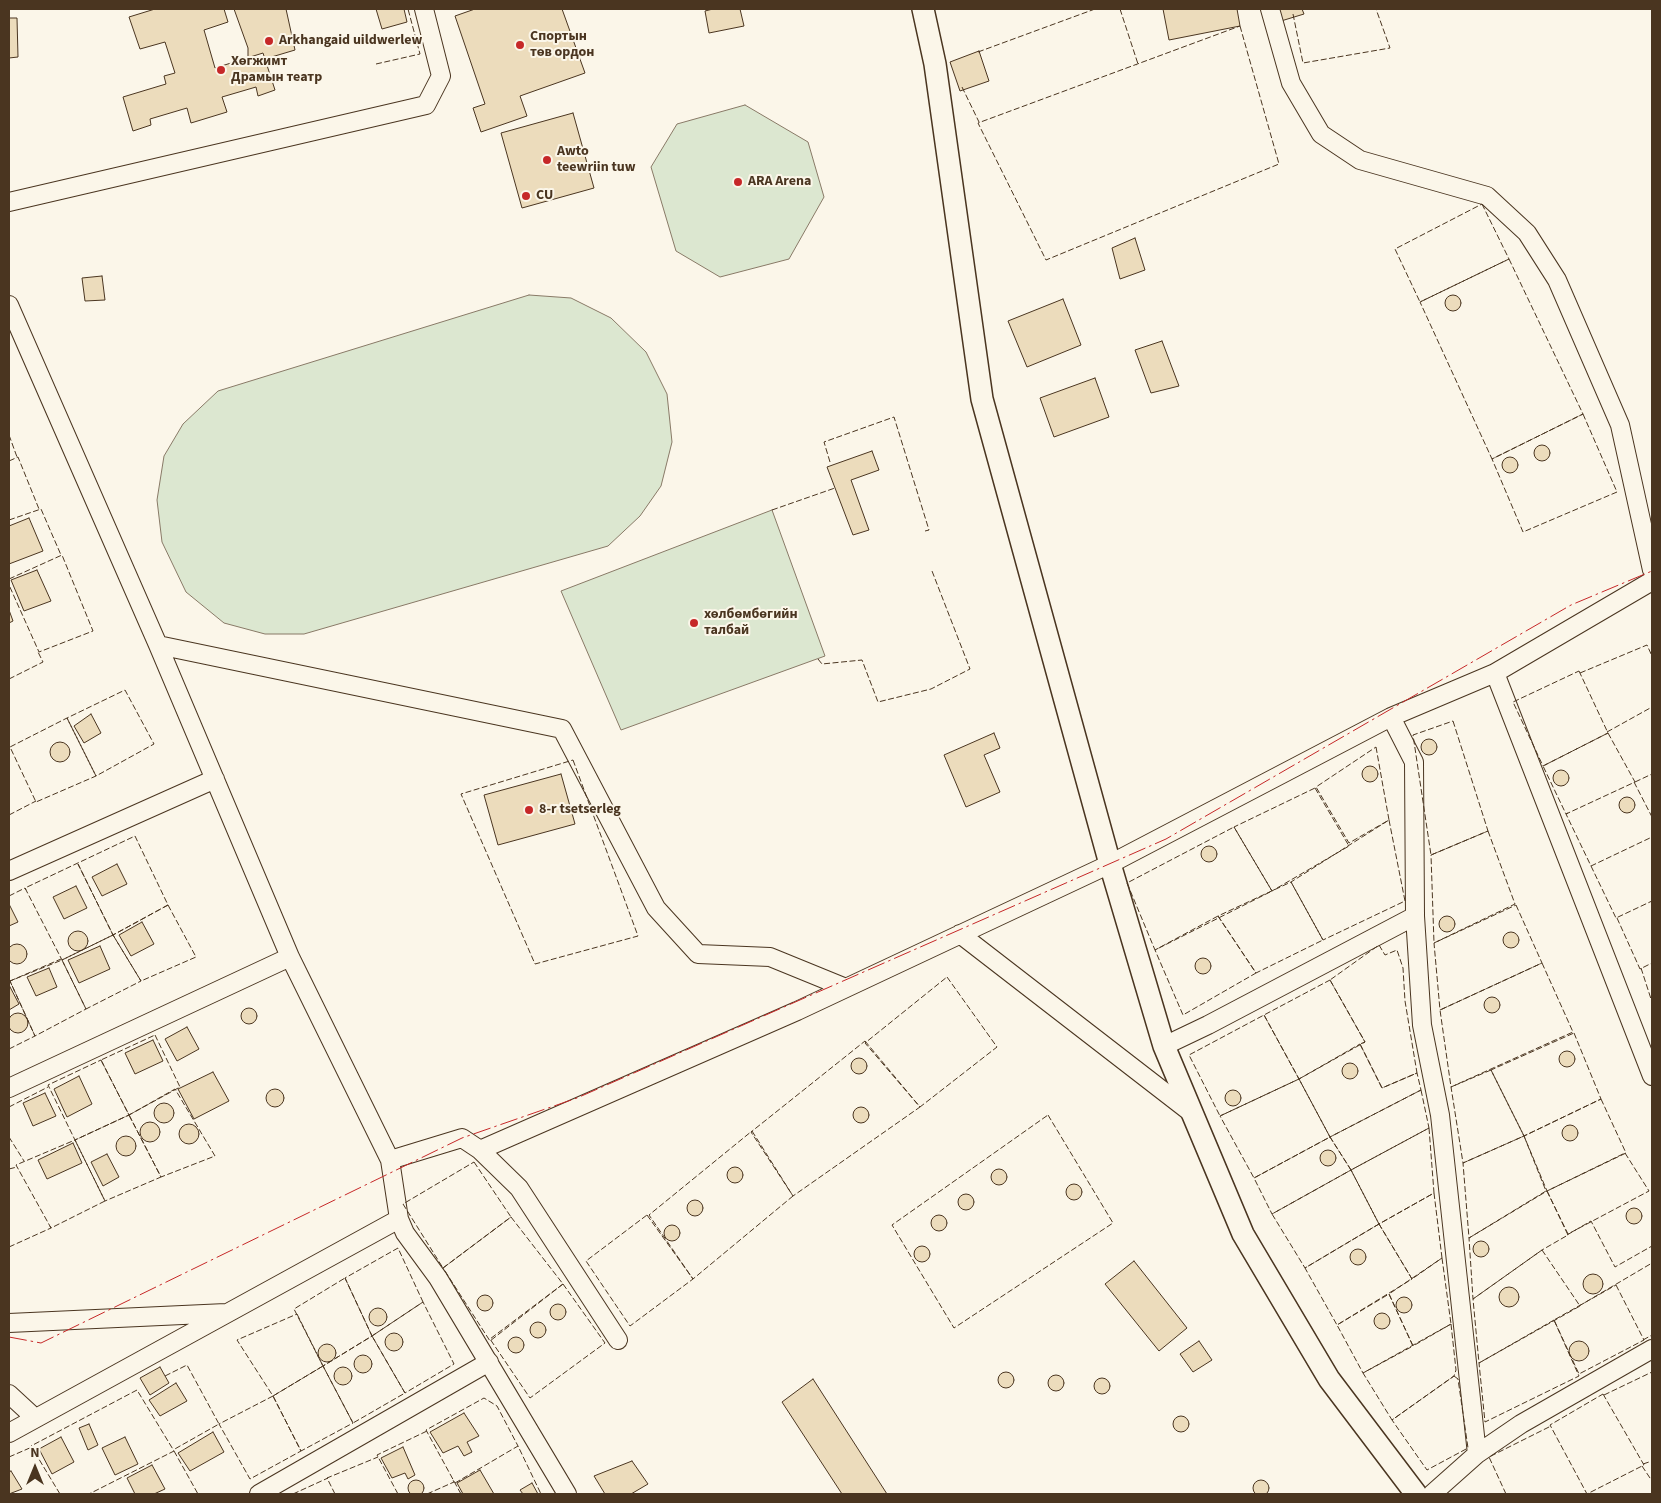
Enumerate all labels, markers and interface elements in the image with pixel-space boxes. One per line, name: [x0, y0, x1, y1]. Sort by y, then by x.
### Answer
place label: Спортын төв ордон: [530, 29, 594, 62]
place label: Arkhangaid uildwerlew: [279, 33, 422, 49]
marker: Arkhangaid uildwerlew: [263, 35, 275, 47]
marker: Спортын төв ордон: [514, 39, 526, 51]
place label: Хөгжимт Драмын театр: [231, 54, 322, 86]
marker: Хөгжимт Драмын театр: [215, 64, 227, 76]
place label: Awto teewriin tuw: [557, 144, 636, 176]
marker: Awto teewriin tuw: [541, 154, 553, 166]
place label: ARA Arena: [748, 174, 811, 190]
marker: ARA Arena: [732, 176, 744, 188]
place label: CU: [536, 188, 553, 204]
marker: CU: [520, 190, 532, 202]
place label: хөлбөмбөгийн талбай: [704, 607, 798, 640]
marker: хөлбөмбөгийн талбай: [688, 617, 700, 629]
place label: 8-r tsetserleg: [539, 802, 621, 818]
marker: 8-r tsetserleg: [523, 804, 535, 816]
north arrow: [10, 1443, 60, 1493]
text: N: [30, 1443, 40, 1463]

